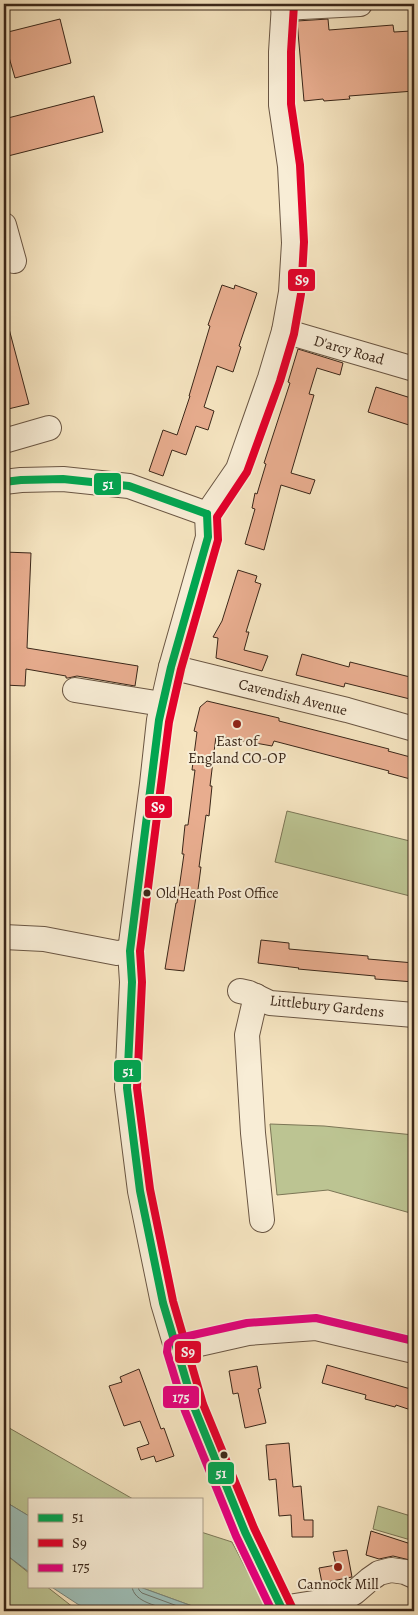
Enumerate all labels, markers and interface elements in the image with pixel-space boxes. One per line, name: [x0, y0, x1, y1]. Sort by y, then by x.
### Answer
line badge: S9: [287, 268, 316, 292]
text: S9: [295, 271, 310, 290]
street label: D'arcy Road: [311, 330, 388, 370]
line badge: 51: [93, 472, 122, 496]
text: 51: [103, 475, 114, 494]
street label: Cavendish Avenue: [237, 674, 350, 720]
marker: East of England CO-OP: [231, 718, 243, 730]
place label: East of England CO-OP: [188, 731, 286, 768]
line badge: S9: [144, 795, 173, 819]
text: S9: [151, 798, 166, 817]
place label: Old Heath Post Office: [156, 884, 279, 903]
marker: Old Heath Post Office: [142, 888, 152, 898]
street label: Littlebury Gardens: [269, 990, 385, 1022]
line badge: 51: [113, 1059, 142, 1083]
text: 51: [123, 1062, 134, 1081]
line badge: S9: [174, 1340, 202, 1364]
text: S9: [181, 1343, 196, 1362]
line badge: 175: [162, 1385, 200, 1409]
text: 175: [173, 1388, 190, 1407]
unlabelled marker: [219, 1450, 229, 1460]
line badge: 51: [207, 1461, 235, 1485]
text: 51: [216, 1464, 227, 1483]
legend: [28, 1498, 202, 1588]
text: 51: [72, 1507, 84, 1527]
text: S9: [72, 1533, 87, 1553]
text: 175: [72, 1557, 90, 1577]
marker: Cannock Mill: [332, 1561, 344, 1573]
place label: Cannock Mill: [297, 1574, 379, 1594]

